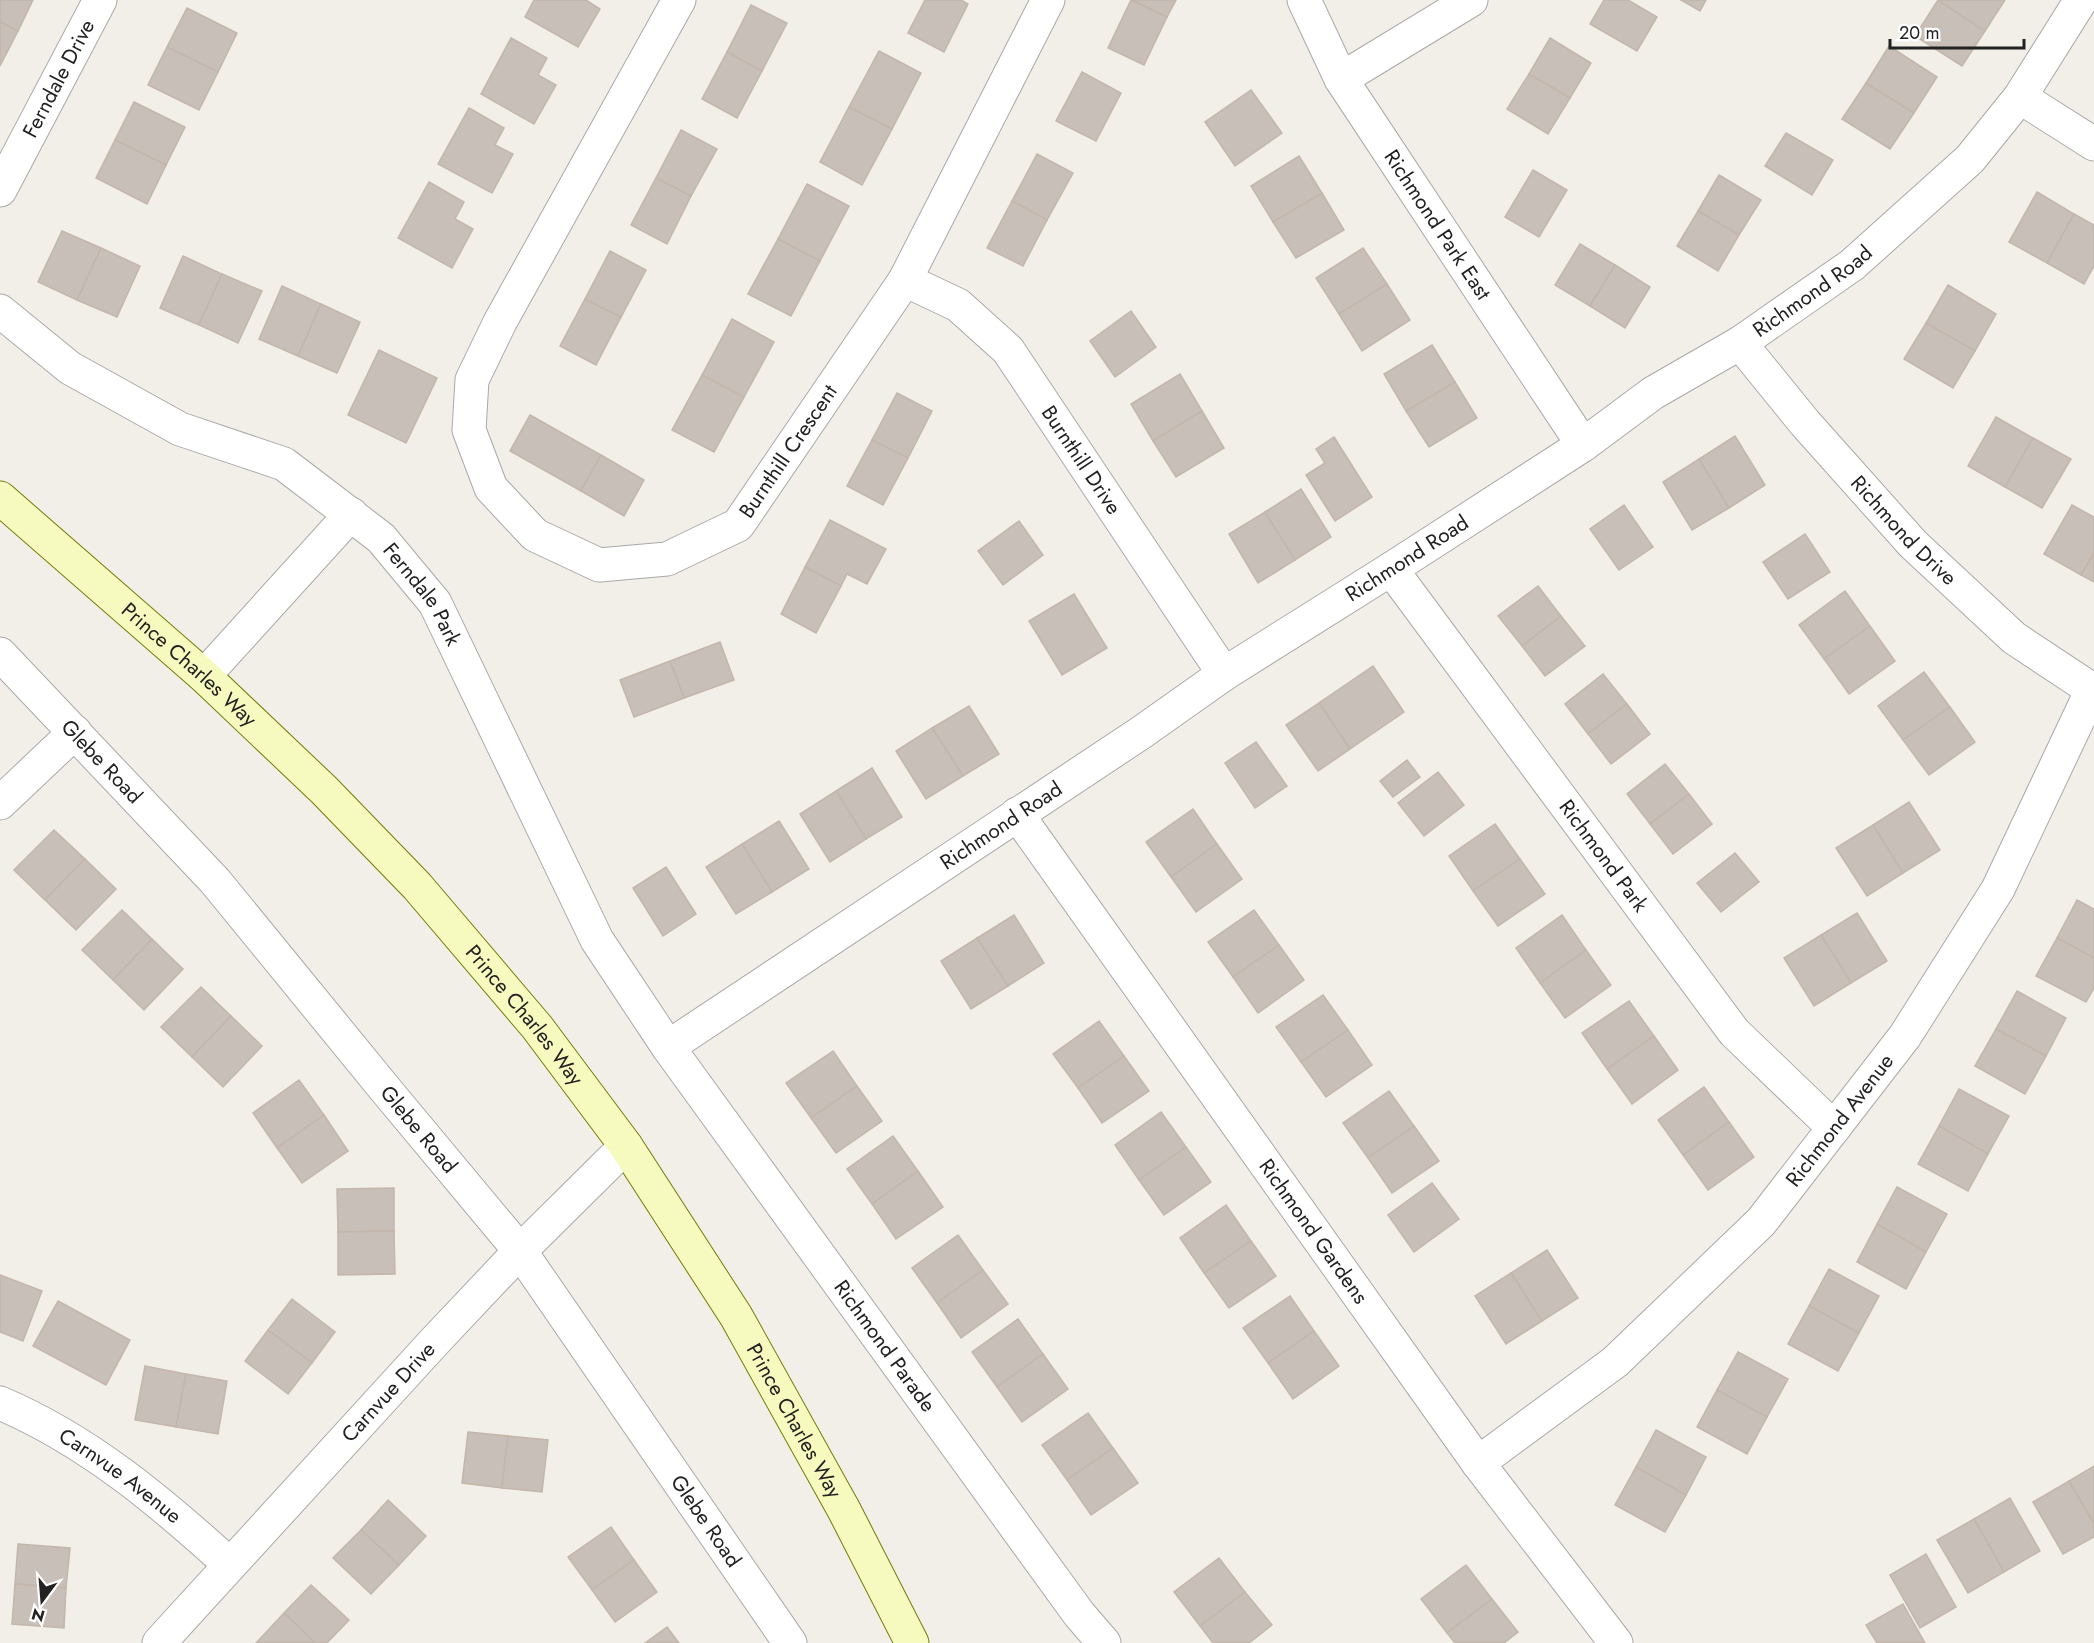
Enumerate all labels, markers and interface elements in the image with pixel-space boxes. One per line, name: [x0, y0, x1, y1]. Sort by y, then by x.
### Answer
scale bar: [1890, 12, 2024, 50]
street label: Ferndale Drive: [15, 14, 102, 143]
text: 20 m: [1899, 20, 1939, 46]
street label: Richmond Park East: [1377, 144, 1498, 306]
street label: Richmond Road: [1747, 238, 1879, 345]
street label: Burnthill Crescent: [732, 379, 844, 524]
street label: Burnthill Drive: [1034, 400, 1129, 521]
street label: Richmond Drive: [1844, 469, 1963, 592]
street label: Richmond Road: [1340, 508, 1474, 609]
street label: Ferndale Park: [376, 536, 469, 652]
street label: Prince Charles Way: [115, 595, 264, 734]
street label: Glebe Road: [54, 713, 149, 810]
street label: Richmond Road: [934, 774, 1068, 877]
street label: Richmond Park: [1552, 794, 1656, 919]
street label: Prince Charles Way: [458, 938, 591, 1092]
street label: Richmond Avenue: [1779, 1047, 1901, 1193]
street label: Glebe Road: [373, 1079, 464, 1180]
street label: Richmond Gardens: [1252, 1153, 1375, 1310]
street label: Richmond Parade: [827, 1274, 943, 1418]
street label: Carnvue Drive: [335, 1335, 442, 1449]
street label: Prince Charles Way: [739, 1338, 850, 1504]
street label: Carnvue Avenue: [53, 1421, 188, 1531]
street label: Glebe Road: [663, 1469, 748, 1573]
north arrow: [12, 1571, 72, 1631]
text: N: [29, 1602, 47, 1628]

